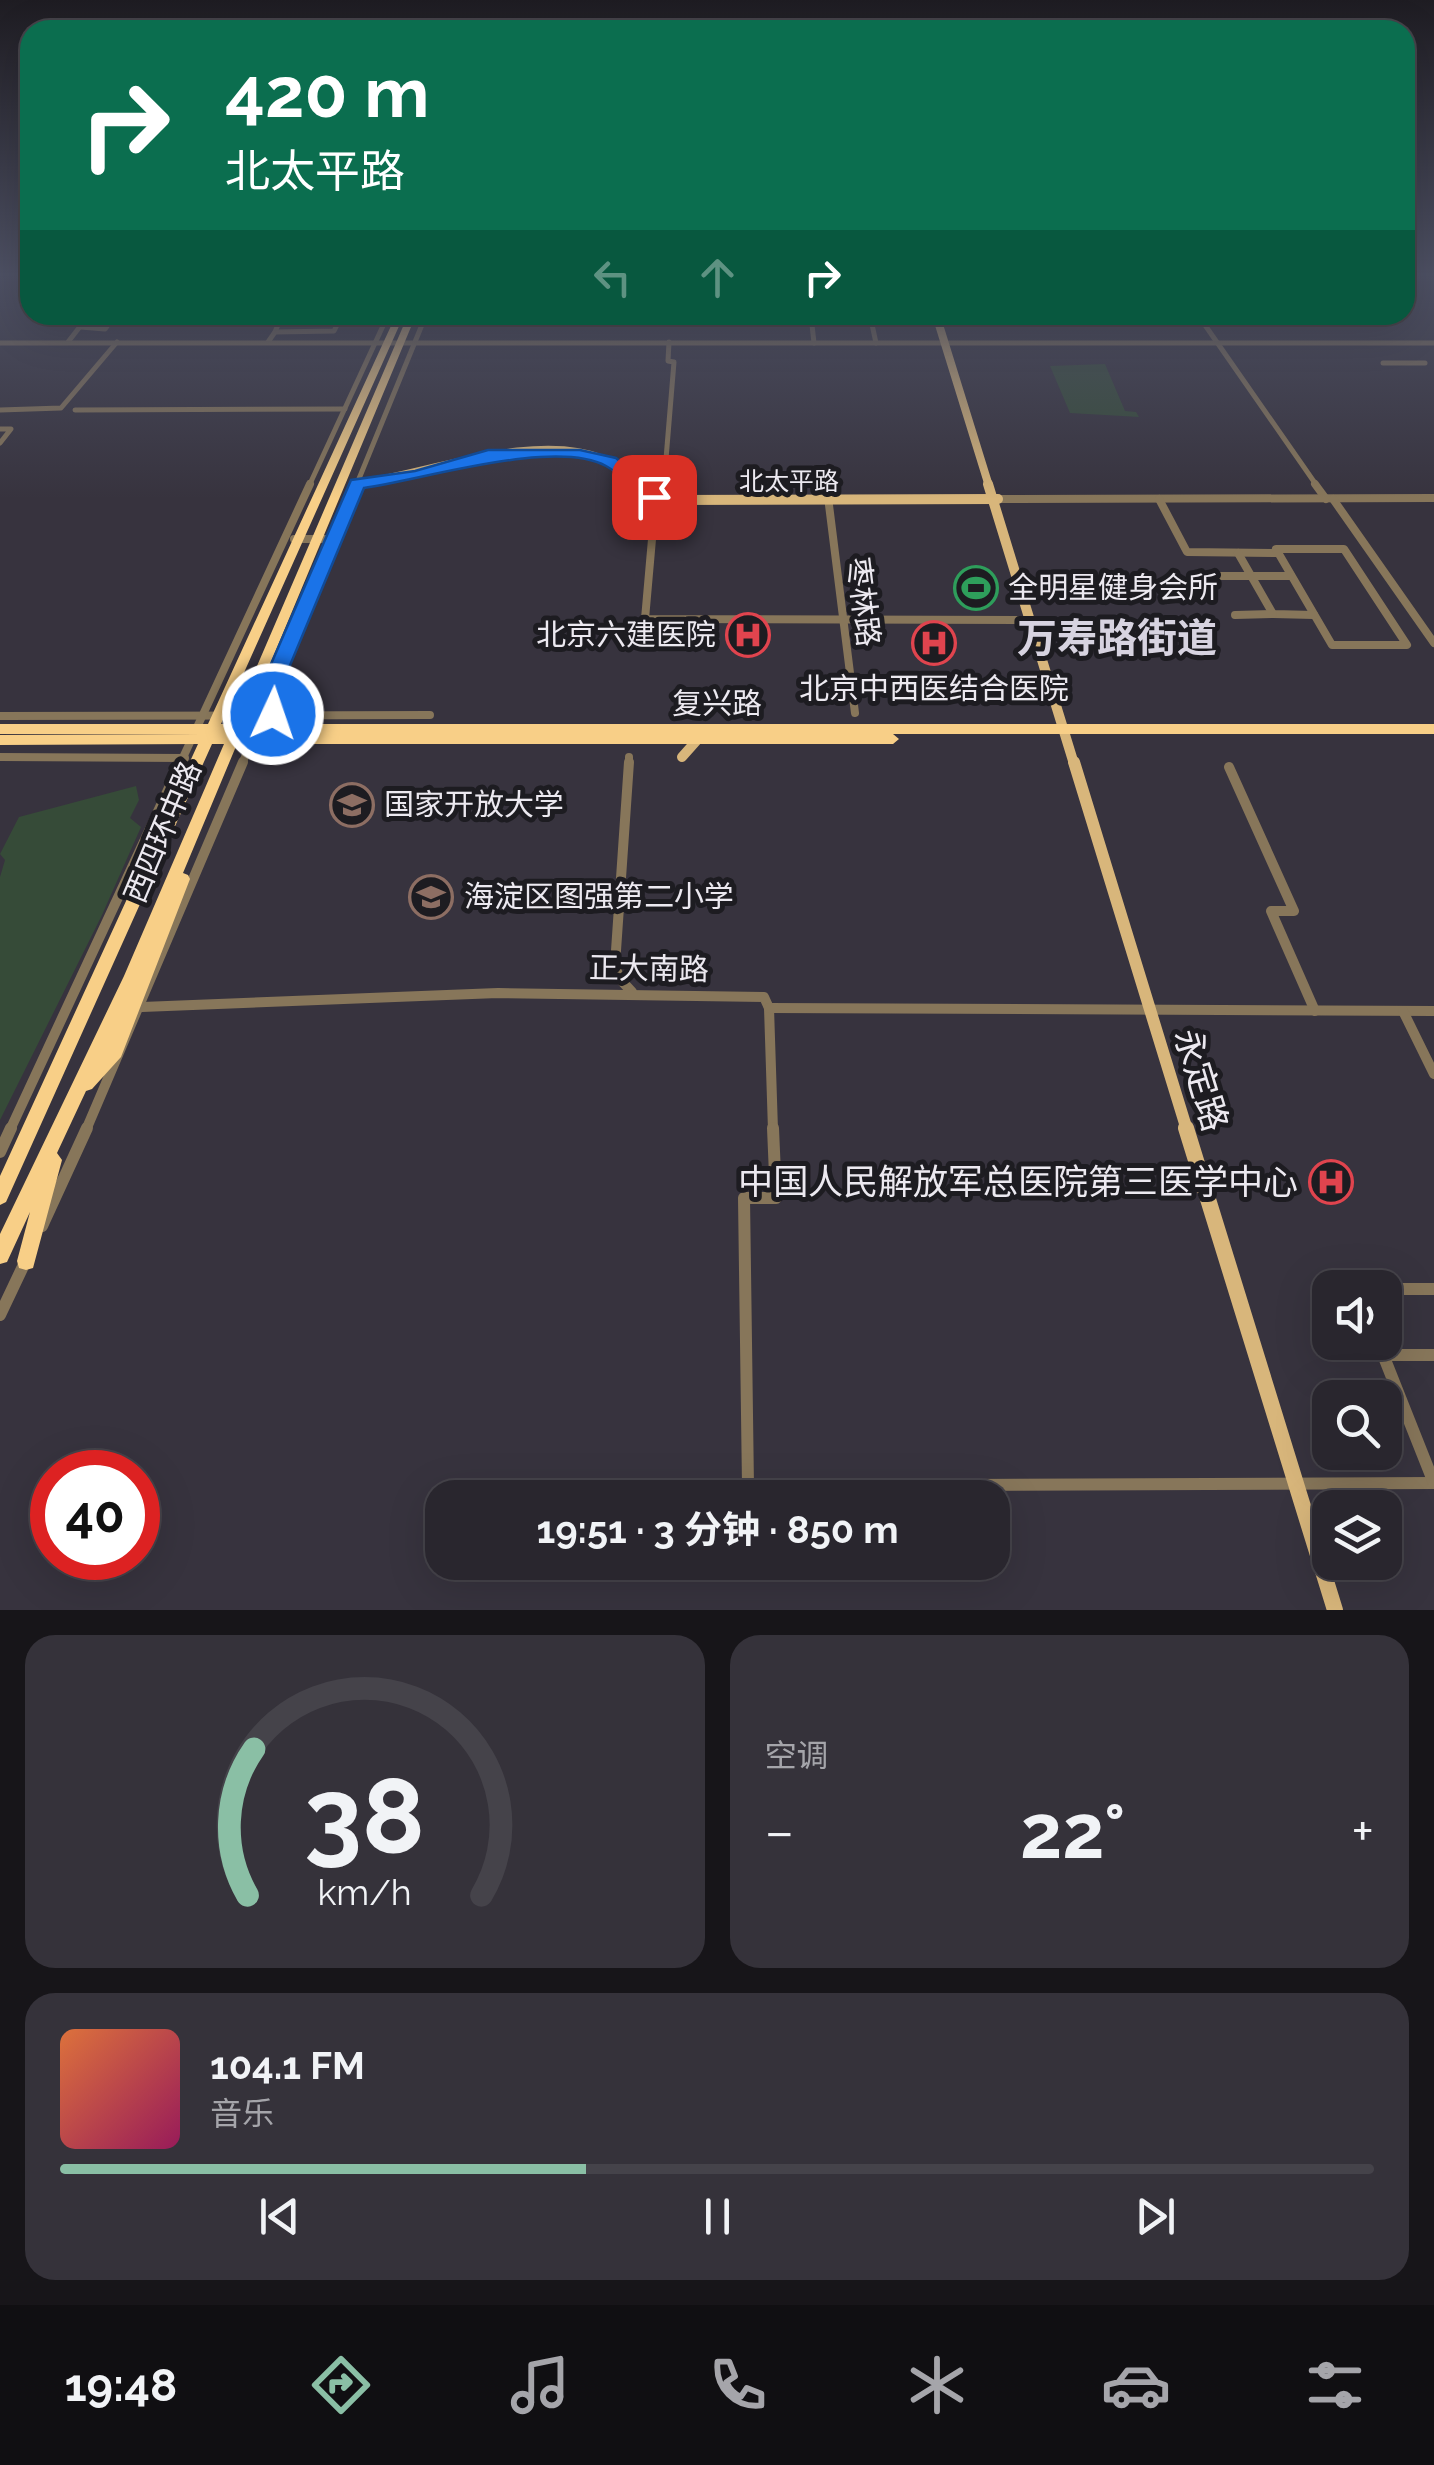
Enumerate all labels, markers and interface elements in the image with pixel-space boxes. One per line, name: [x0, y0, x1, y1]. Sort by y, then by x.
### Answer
text: 420 m: [225, 51, 429, 133]
icon: right: [60, 60, 190, 190]
text: 北太平路: [225, 145, 405, 198]
icon: left: [585, 250, 640, 305]
icon: ahead: [690, 250, 745, 305]
icon: right: [795, 250, 850, 305]
pin: [612, 455, 697, 540]
street label: 北太平路: [739, 466, 839, 496]
icon: arrive: [627, 470, 682, 525]
street label: 枣林路: [841, 555, 886, 649]
sports icon: 全明星健身会所: [953, 565, 999, 611]
place label: 全明星健身会所: [1008, 570, 1218, 605]
hospital icon: 北京六建医院: [725, 612, 771, 658]
district label: 万寿路街道: [1017, 614, 1217, 661]
place label: 北京六建医院: [536, 617, 716, 652]
hospital icon: 北京中西医结合医院: [911, 620, 957, 666]
position arrow: [221, 662, 325, 766]
place label: 北京中西医结合医院: [799, 671, 1069, 706]
street label: 复兴路: [672, 686, 762, 721]
street label: 西四环中路: [117, 756, 208, 908]
school or university icon: 国家开放大学: [329, 782, 375, 828]
place label: 国家开放大学: [384, 787, 564, 822]
school or university icon: 海淀区图强第二小学: [408, 874, 454, 920]
place label: 海淀区图强第二小学: [464, 879, 734, 914]
street label: 正大南路: [589, 950, 709, 987]
street label: 永定路: [1167, 1024, 1236, 1136]
hospital icon: 中国人民解放军总医院第三医学中心: [1308, 1159, 1354, 1205]
place label: 中国人民解放军总医院第三医学中心: [738, 1161, 1298, 1202]
map controls: [1312, 1270, 1402, 1580]
button: sound: [1312, 1270, 1402, 1360]
button: search: [1312, 1380, 1402, 1470]
speed limit sign: 40: [30, 1450, 160, 1580]
button: layers: [1312, 1490, 1402, 1580]
text: 19:51 · 3 分钟 · 850 m: [536, 1507, 899, 1552]
text: 空调: [765, 1737, 829, 1774]
text: 38: [304, 1755, 425, 1877]
text: 22°: [1020, 1787, 1125, 1876]
text: −: [765, 1799, 794, 1864]
text: +: [1351, 1799, 1374, 1864]
text: km/h: [318, 1871, 412, 1913]
text: 104.1 FM: [210, 2043, 365, 2088]
text: 音乐: [210, 2095, 274, 2132]
icon: previous: [252, 2189, 307, 2244]
icon: pause: [690, 2189, 745, 2244]
icon: next: [1128, 2189, 1183, 2244]
icon: directions: [306, 2350, 376, 2420]
icon: music: [505, 2350, 575, 2420]
icon: phone: [703, 2350, 773, 2420]
icon: climate: [902, 2350, 972, 2420]
icon: car: [1101, 2350, 1171, 2420]
icon: filters: [1300, 2350, 1370, 2420]
text: 19:48: [64, 2359, 177, 2412]

